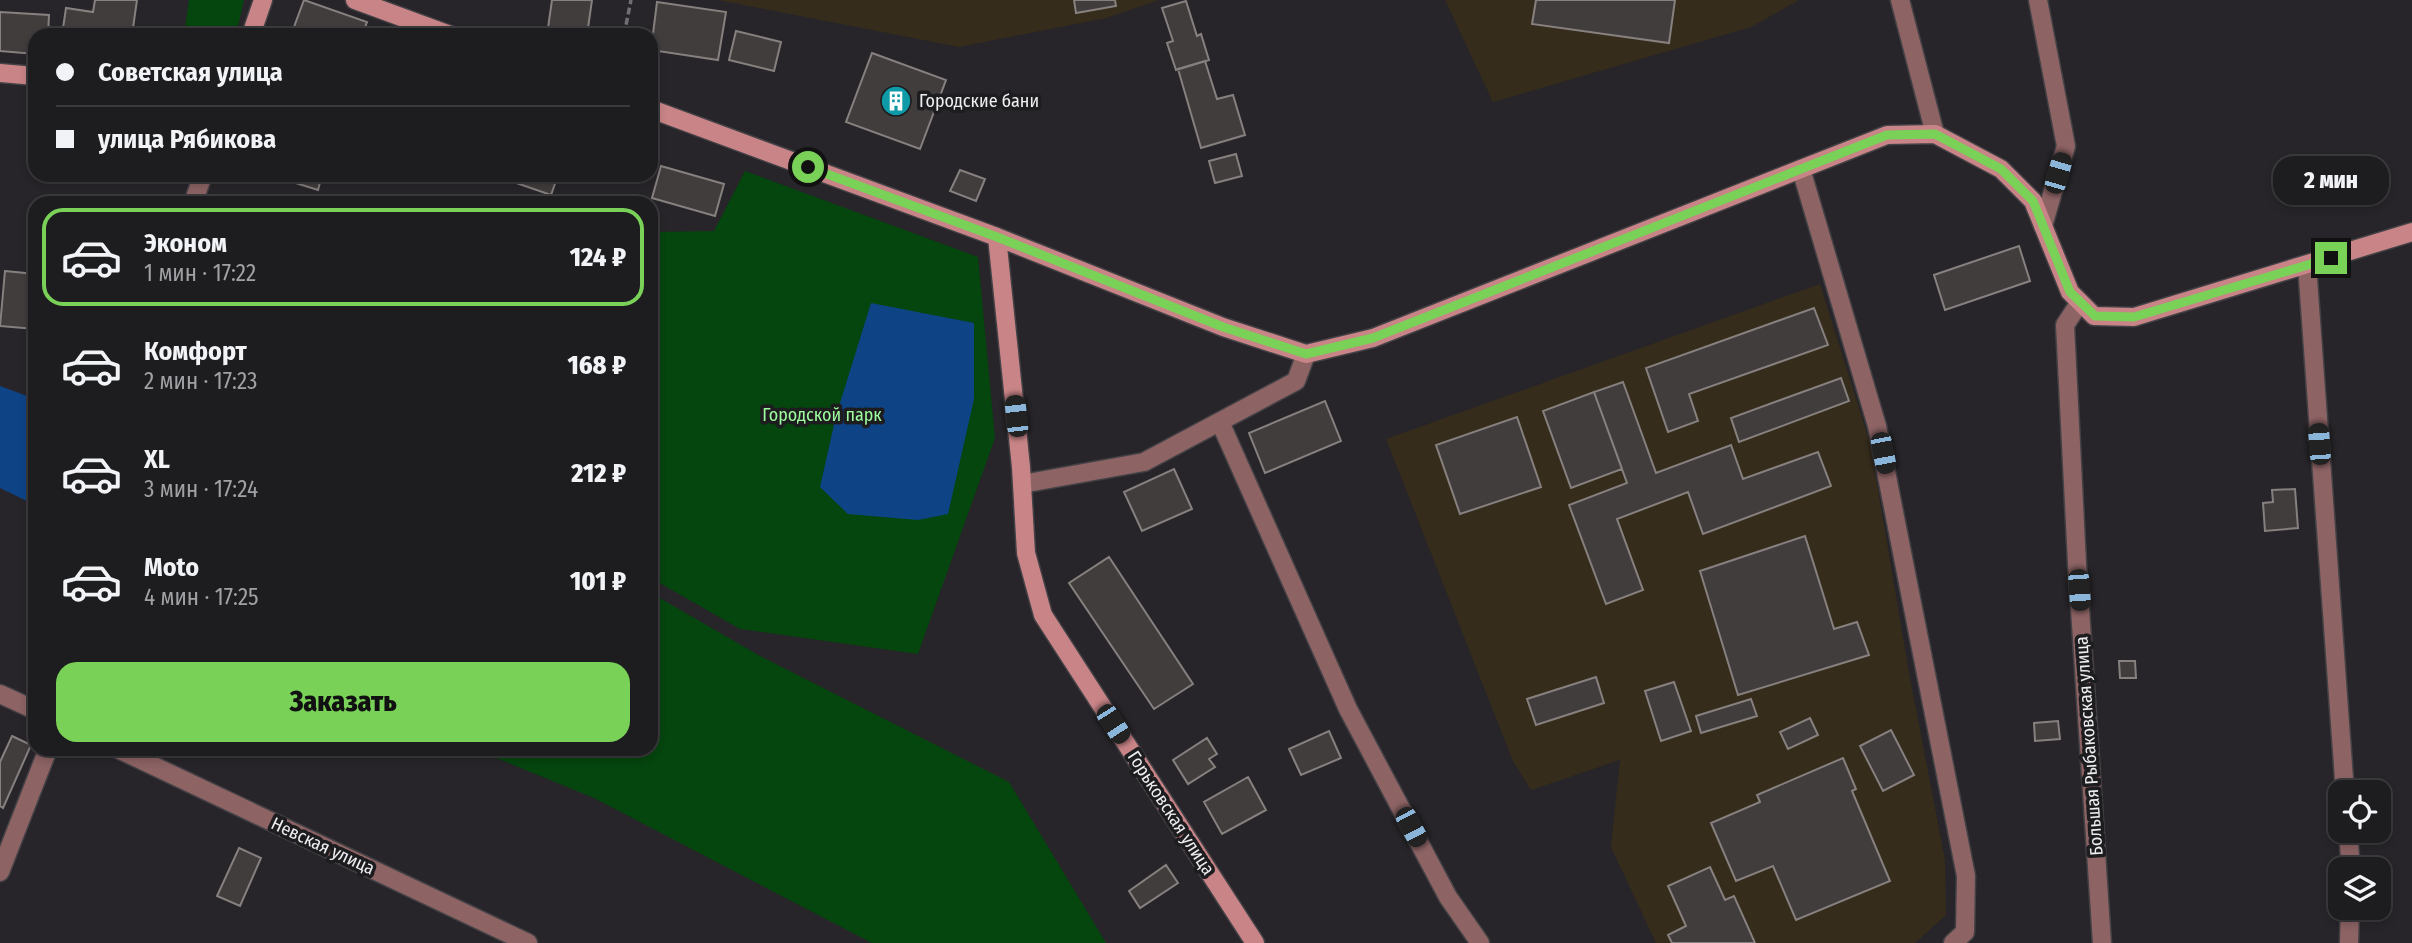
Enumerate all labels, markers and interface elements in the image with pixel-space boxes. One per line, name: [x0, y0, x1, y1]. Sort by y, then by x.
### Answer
text: Советская улица: [98, 57, 283, 88]
building icon: Городские бани: [879, 84, 913, 118]
place label: Городские бани: [919, 90, 1039, 112]
text: улица Рябикова: [98, 124, 276, 155]
car: [2043, 150, 2074, 196]
route start: [792, 151, 824, 183]
callout: 2 мин: [2273, 156, 2389, 205]
text: 2 мин: [2304, 166, 2358, 194]
icon: car: [60, 226, 123, 289]
text: Эконом: [144, 228, 227, 259]
text: 124 ₽: [570, 242, 626, 273]
route end: [2315, 242, 2347, 274]
text: 1 мин · 17:22: [144, 259, 256, 287]
icon: car: [60, 334, 123, 397]
text: Комфорт: [144, 336, 247, 367]
text: 168 ₽: [567, 350, 626, 381]
text: 2 мин · 17:23: [144, 367, 257, 395]
car: [1004, 394, 1029, 438]
park label: Городской парк: [762, 404, 882, 426]
car: [2308, 422, 2331, 466]
car: [1869, 430, 1898, 476]
icon: car: [60, 442, 123, 505]
text: XL: [144, 444, 170, 475]
text: 212 ₽: [571, 458, 626, 489]
text: 3 мин · 17:24: [144, 475, 258, 503]
icon: car: [60, 550, 123, 613]
text: Moto: [144, 552, 199, 583]
text: 101 ₽: [570, 566, 626, 597]
car: [2068, 568, 2091, 612]
text: 4 мин · 17:25: [144, 583, 259, 611]
street label: Большая Рыбаковская улица: [2070, 635, 2108, 856]
button: Заказать: [56, 662, 630, 742]
car: [1093, 701, 1134, 747]
street label: Горьковская улица: [1123, 747, 1219, 879]
map controls: [2328, 780, 2391, 920]
button: locate: [2328, 780, 2391, 843]
car: [1392, 804, 1431, 850]
street label: Невская улица: [268, 812, 378, 880]
button: layers: [2328, 857, 2391, 920]

